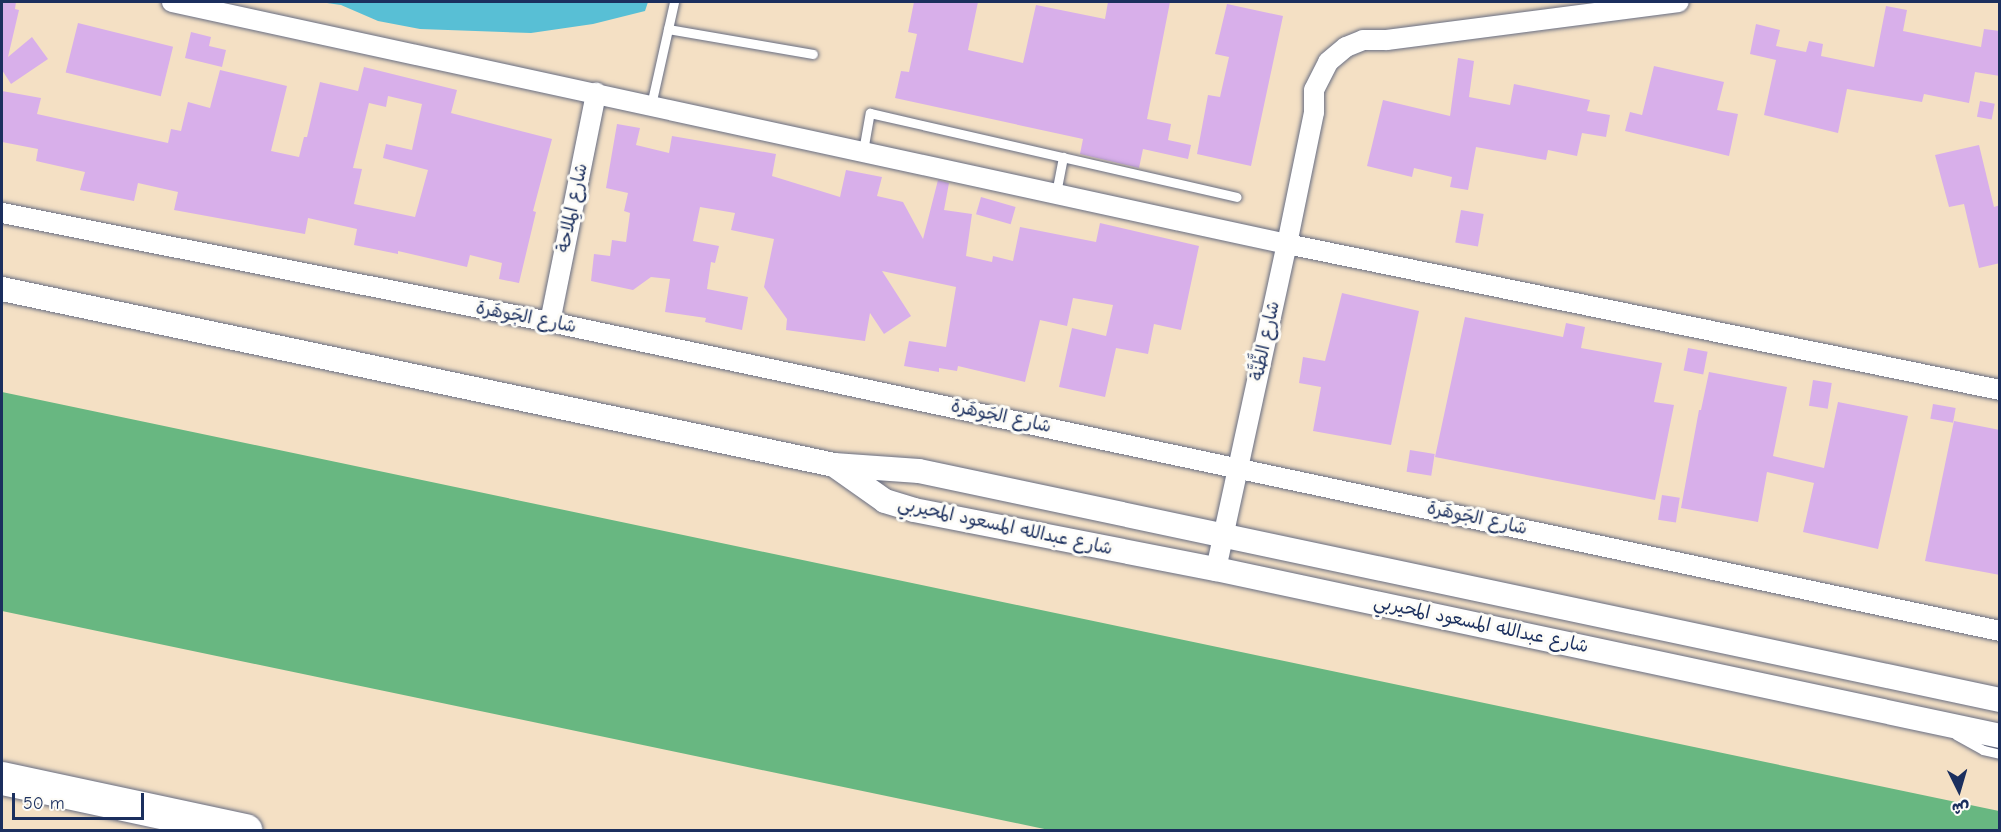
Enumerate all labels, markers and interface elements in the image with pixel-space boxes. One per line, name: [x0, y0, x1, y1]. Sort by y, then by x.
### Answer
street label: شارع المِلاحة: [553, 161, 593, 255]
street label: شارع الجَوهَرة: [474, 298, 578, 338]
street label: شارع الظَّنَّة: [1247, 299, 1285, 383]
street label: شارع الجَوهَرة: [949, 396, 1053, 438]
street label: شارع عبدالله المسعود المحيربي: [896, 494, 1114, 560]
street label: شارع الجَوهَرة: [1425, 498, 1529, 540]
street label: شارع عبدالله المسعود المحيربي: [1372, 592, 1590, 658]
north arrow: [1929, 760, 1989, 820]
scale bar: [15, 781, 147, 819]
text: 50 m: [23, 793, 65, 814]
text: ش: [1951, 798, 1970, 818]

